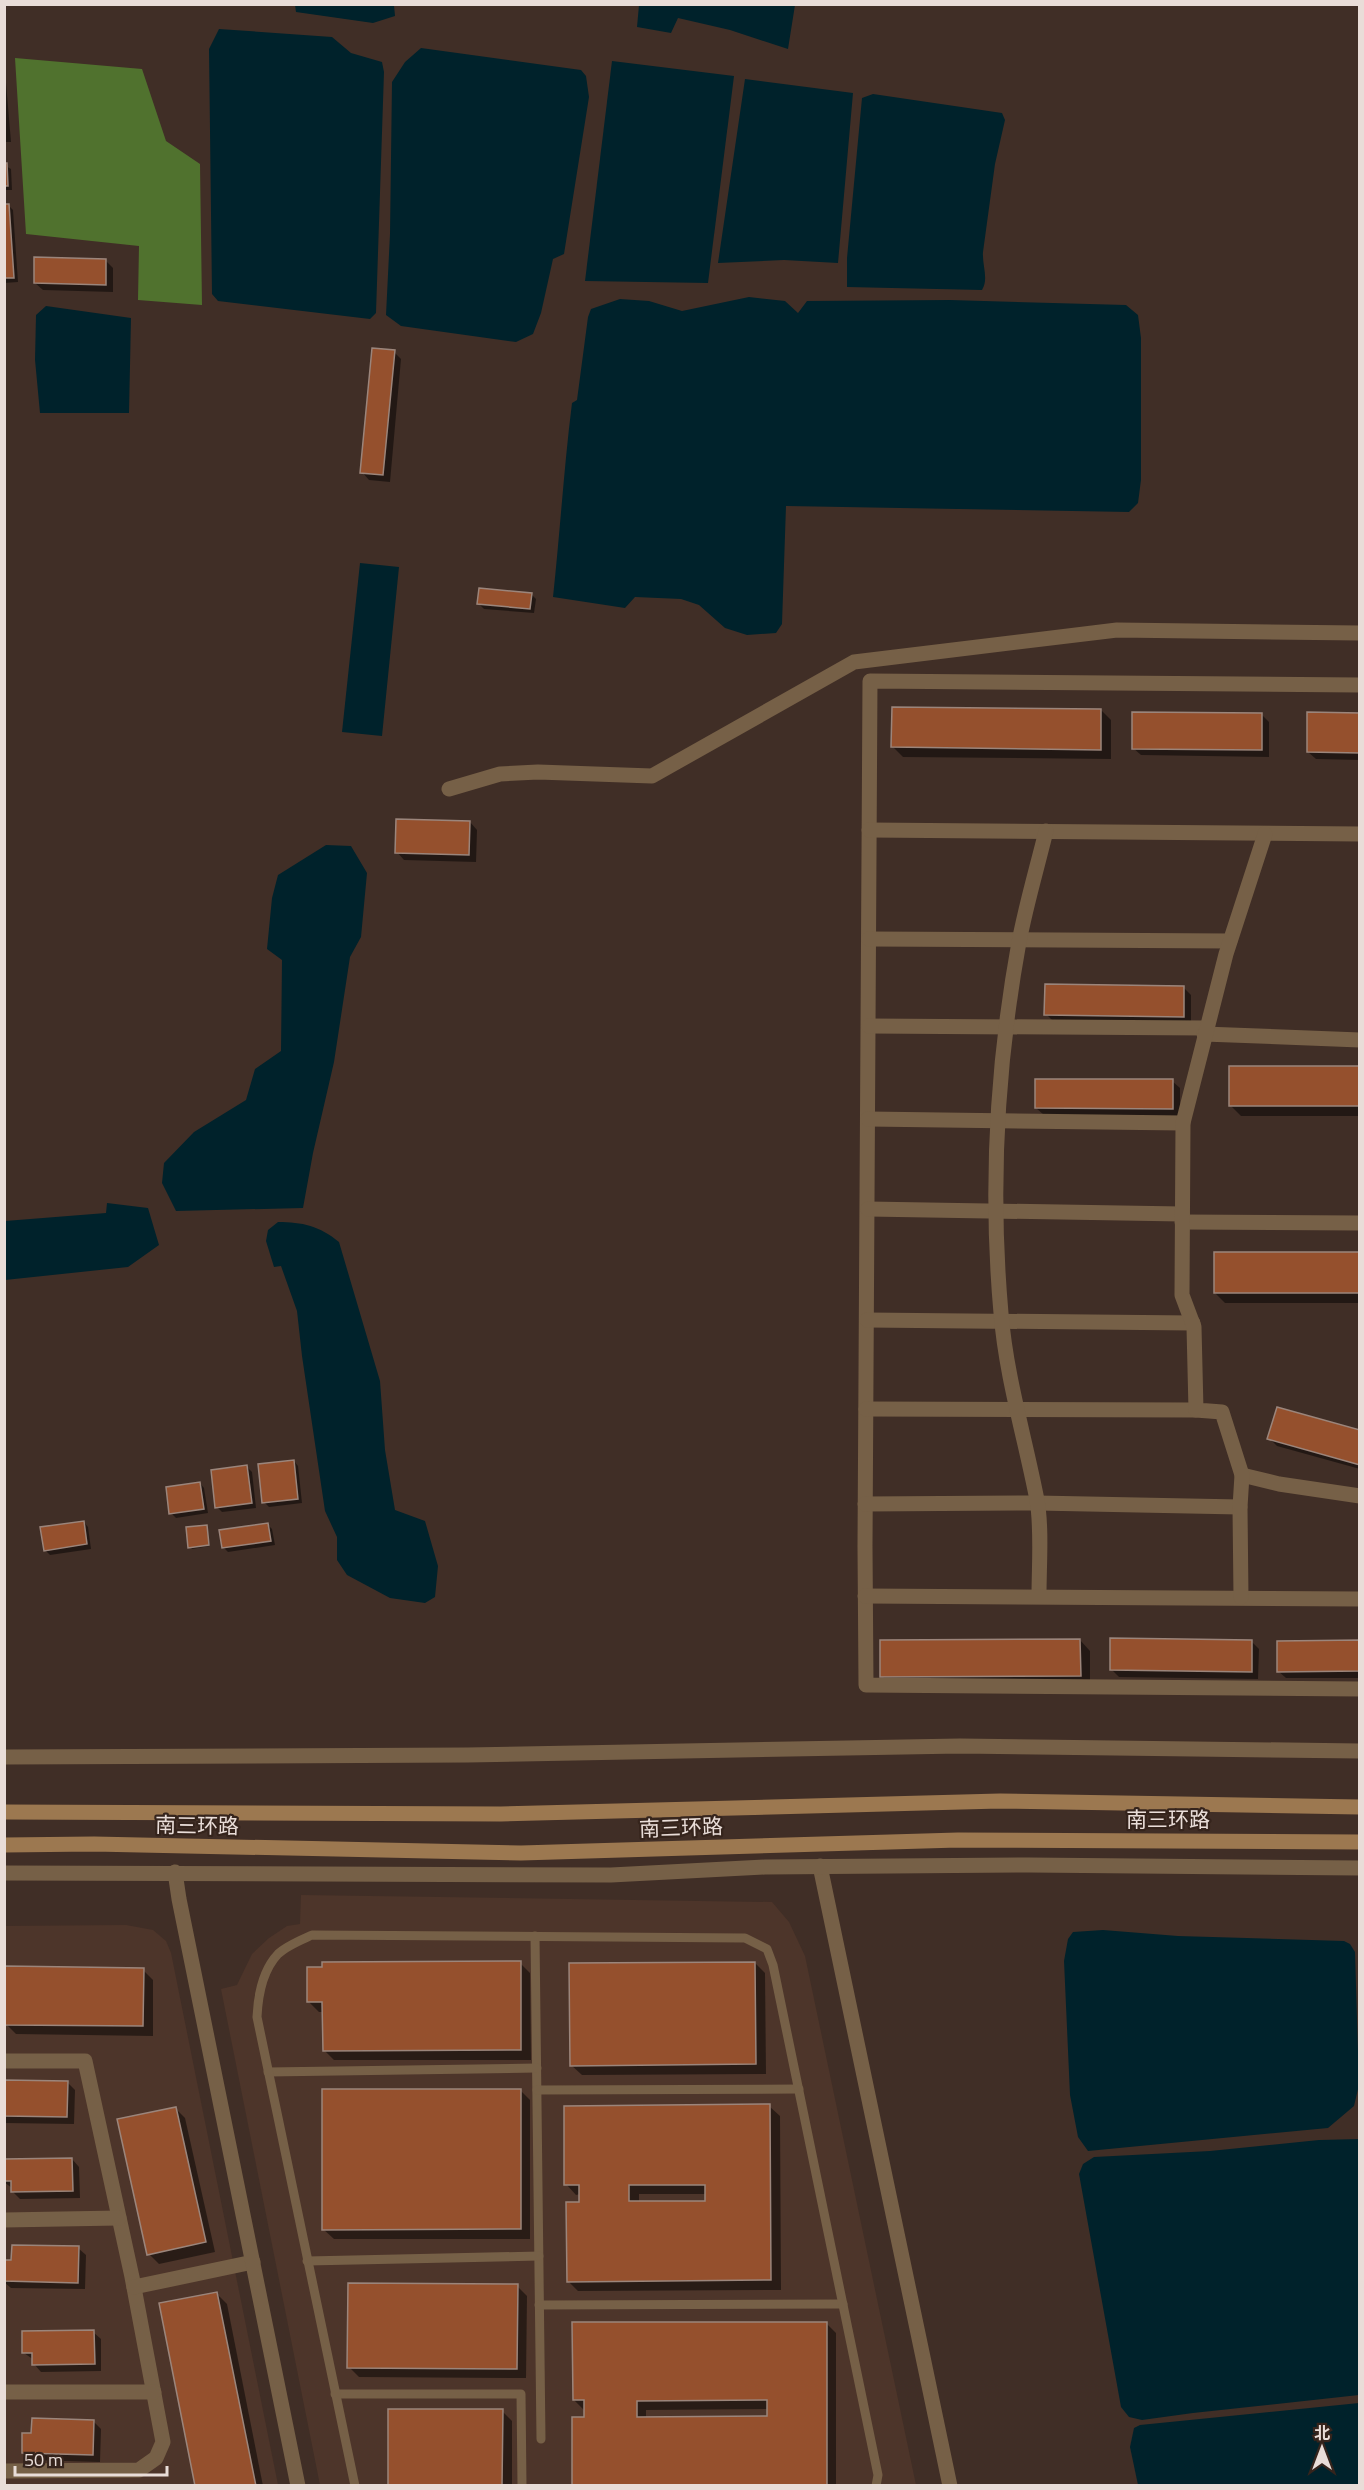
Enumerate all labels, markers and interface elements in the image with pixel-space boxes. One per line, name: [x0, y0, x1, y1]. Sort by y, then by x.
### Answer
street label: 南三环路: [1126, 1803, 1210, 1835]
street label: 南三环路: [155, 1808, 239, 1842]
street label: 南三环路: [638, 1810, 723, 1844]
north arrow: [1292, 2418, 1352, 2478]
text: 北: [1314, 2421, 1330, 2445]
scale bar: [15, 2439, 166, 2477]
text: 50 m: [24, 2446, 63, 2473]

